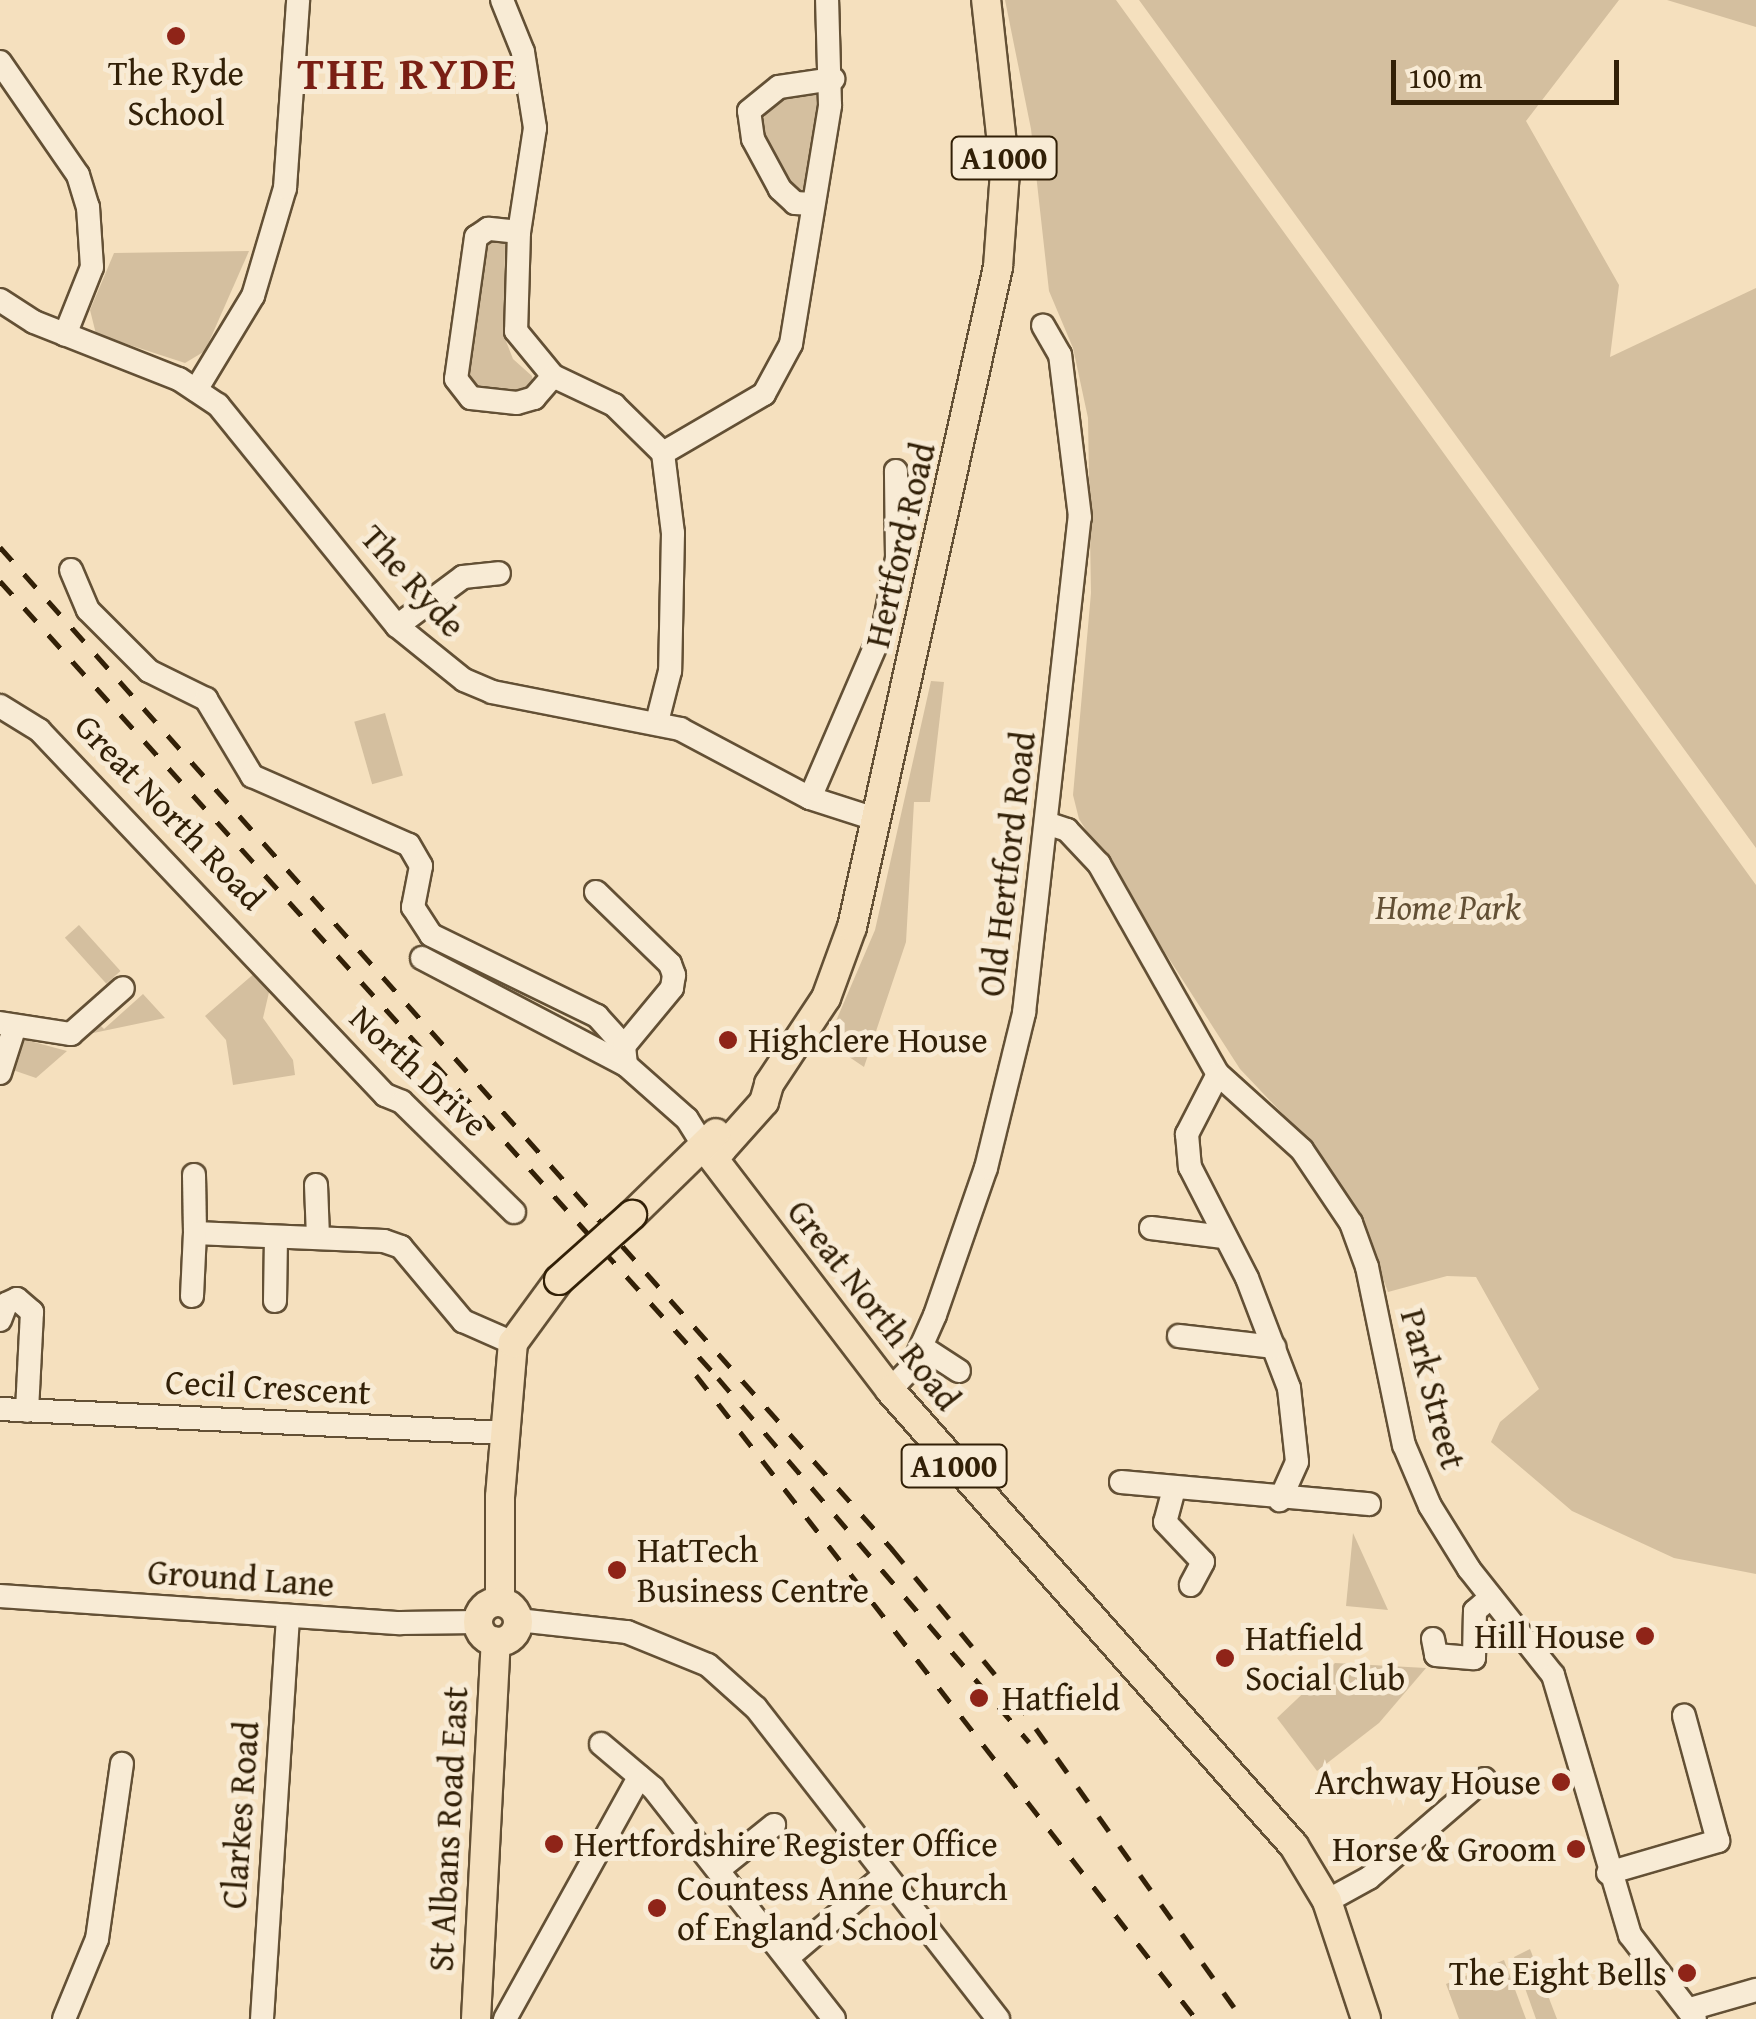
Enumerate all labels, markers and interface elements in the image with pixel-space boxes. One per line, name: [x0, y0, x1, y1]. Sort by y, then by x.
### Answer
marker: The Ryde School: [165, 25, 187, 47]
scale bar: [1396, 40, 1624, 102]
district label: THE RYDE: [298, 46, 518, 100]
place label: The Ryde School: [108, 52, 244, 134]
text: 100 m: [1408, 55, 1482, 99]
road number: A1000: [949, 131, 1059, 185]
street label: Hertford Road: [856, 438, 944, 652]
street label: The Ryde: [352, 516, 474, 646]
street label: Great North Road: [66, 705, 274, 919]
street label: Old Hertford Road: [970, 729, 1044, 999]
park label: Home Park: [1375, 886, 1521, 928]
street label: North Drive: [341, 997, 497, 1145]
place label: Highclere House: [748, 1019, 988, 1061]
marker: Highclere House: [717, 1029, 739, 1051]
street label: Great North Road: [779, 1191, 969, 1419]
street label: Park Street: [1392, 1304, 1474, 1474]
street label: Cecil Crescent: [164, 1361, 372, 1413]
road number: A1000: [899, 1439, 1009, 1493]
place label: HatTech Business Centre: [637, 1529, 869, 1611]
street label: Ground Lane: [146, 1551, 336, 1605]
marker: HatTech Business Centre: [606, 1559, 628, 1581]
place label: Hill House: [1474, 1615, 1625, 1657]
place label: Hatfield Social Club: [1245, 1617, 1405, 1699]
marker: Hill House: [1634, 1625, 1656, 1647]
marker: Hatfield Social Club: [1214, 1647, 1236, 1669]
place label: Hatfield: [1002, 1677, 1120, 1719]
street label: St Albans Road East: [420, 1685, 476, 1973]
marker: Hatfield: [966, 1685, 992, 1711]
street label: Clarkes Road: [212, 1720, 268, 1910]
place label: Archway House: [1315, 1761, 1541, 1803]
marker: Archway House: [1550, 1771, 1572, 1793]
place label: Hertfordshire Register Office: [574, 1823, 998, 1865]
place label: Horse & Groom: [1332, 1828, 1556, 1870]
marker: Hertfordshire Register Office: [543, 1833, 565, 1855]
marker: Horse & Groom: [1565, 1838, 1587, 1860]
place label: Countess Anne Church of England School: [677, 1867, 1008, 1949]
marker: Countess Anne Church of England School: [646, 1897, 668, 1919]
place label: The Eight Bells: [1449, 1952, 1667, 1994]
marker: The Eight Bells: [1676, 1962, 1698, 1984]

